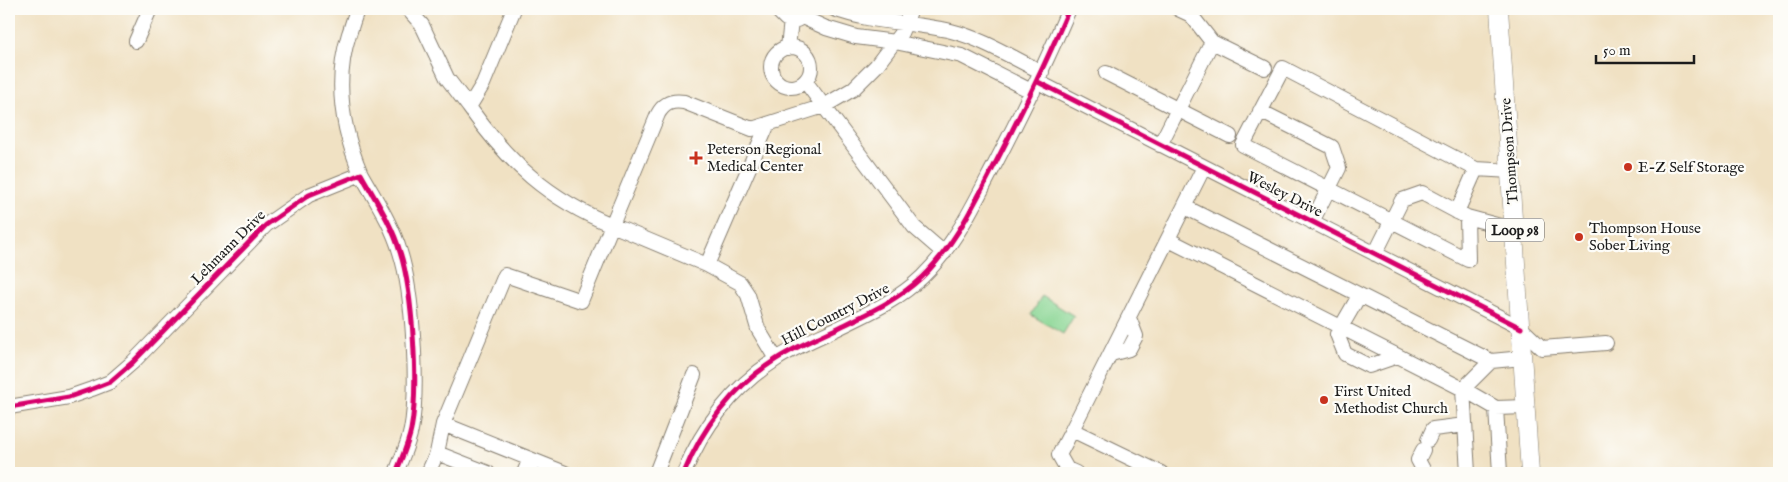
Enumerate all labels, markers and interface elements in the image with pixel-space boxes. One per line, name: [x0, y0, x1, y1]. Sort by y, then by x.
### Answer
scale bar: [1596, 32, 1693, 64]
text: 50 m: [1603, 41, 1631, 60]
street label: Thompson Drive: [1496, 97, 1523, 205]
place label: Peterson Regional Medical Center: [707, 140, 822, 176]
marker: Peterson Regional Medical Center: [689, 151, 703, 165]
place label: E-Z Self Storage: [1638, 158, 1745, 177]
marker: E-Z Self Storage: [1622, 161, 1634, 173]
street label: Wesley Drive: [1244, 167, 1326, 222]
street label: Lehmann Drive: [187, 206, 270, 289]
road number: Loop 98: [1486, 218, 1544, 242]
place label: Thompson House Sober Living: [1589, 219, 1701, 255]
marker: Thompson House Sober Living: [1573, 231, 1585, 243]
street label: Hill Country Drive: [778, 279, 893, 350]
place label: First United Methodist Church: [1334, 382, 1448, 418]
marker: First United Methodist Church: [1318, 394, 1330, 406]

